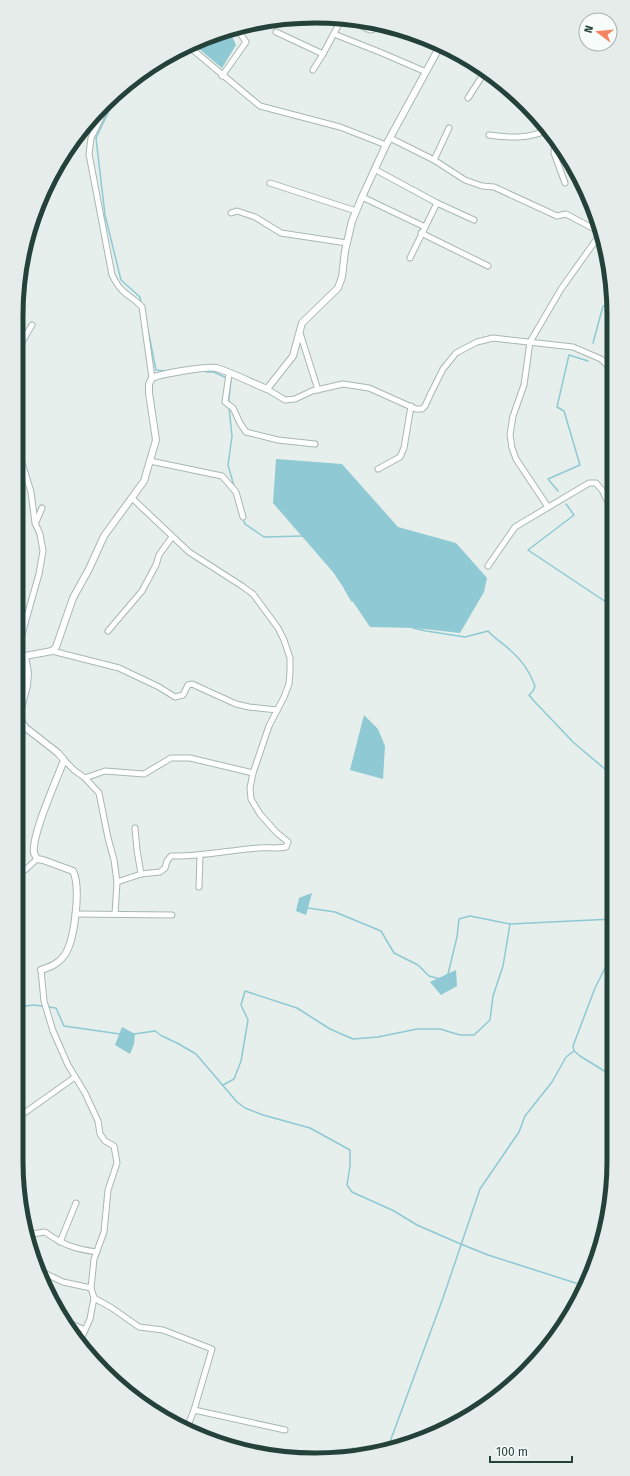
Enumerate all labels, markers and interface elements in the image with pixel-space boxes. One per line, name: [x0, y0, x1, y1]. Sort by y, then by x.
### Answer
north arrow: [578, 12, 618, 52]
text: N: [582, 24, 596, 35]
scale bar: [490, 1438, 572, 1464]
text: 100 m: [496, 1445, 528, 1459]

